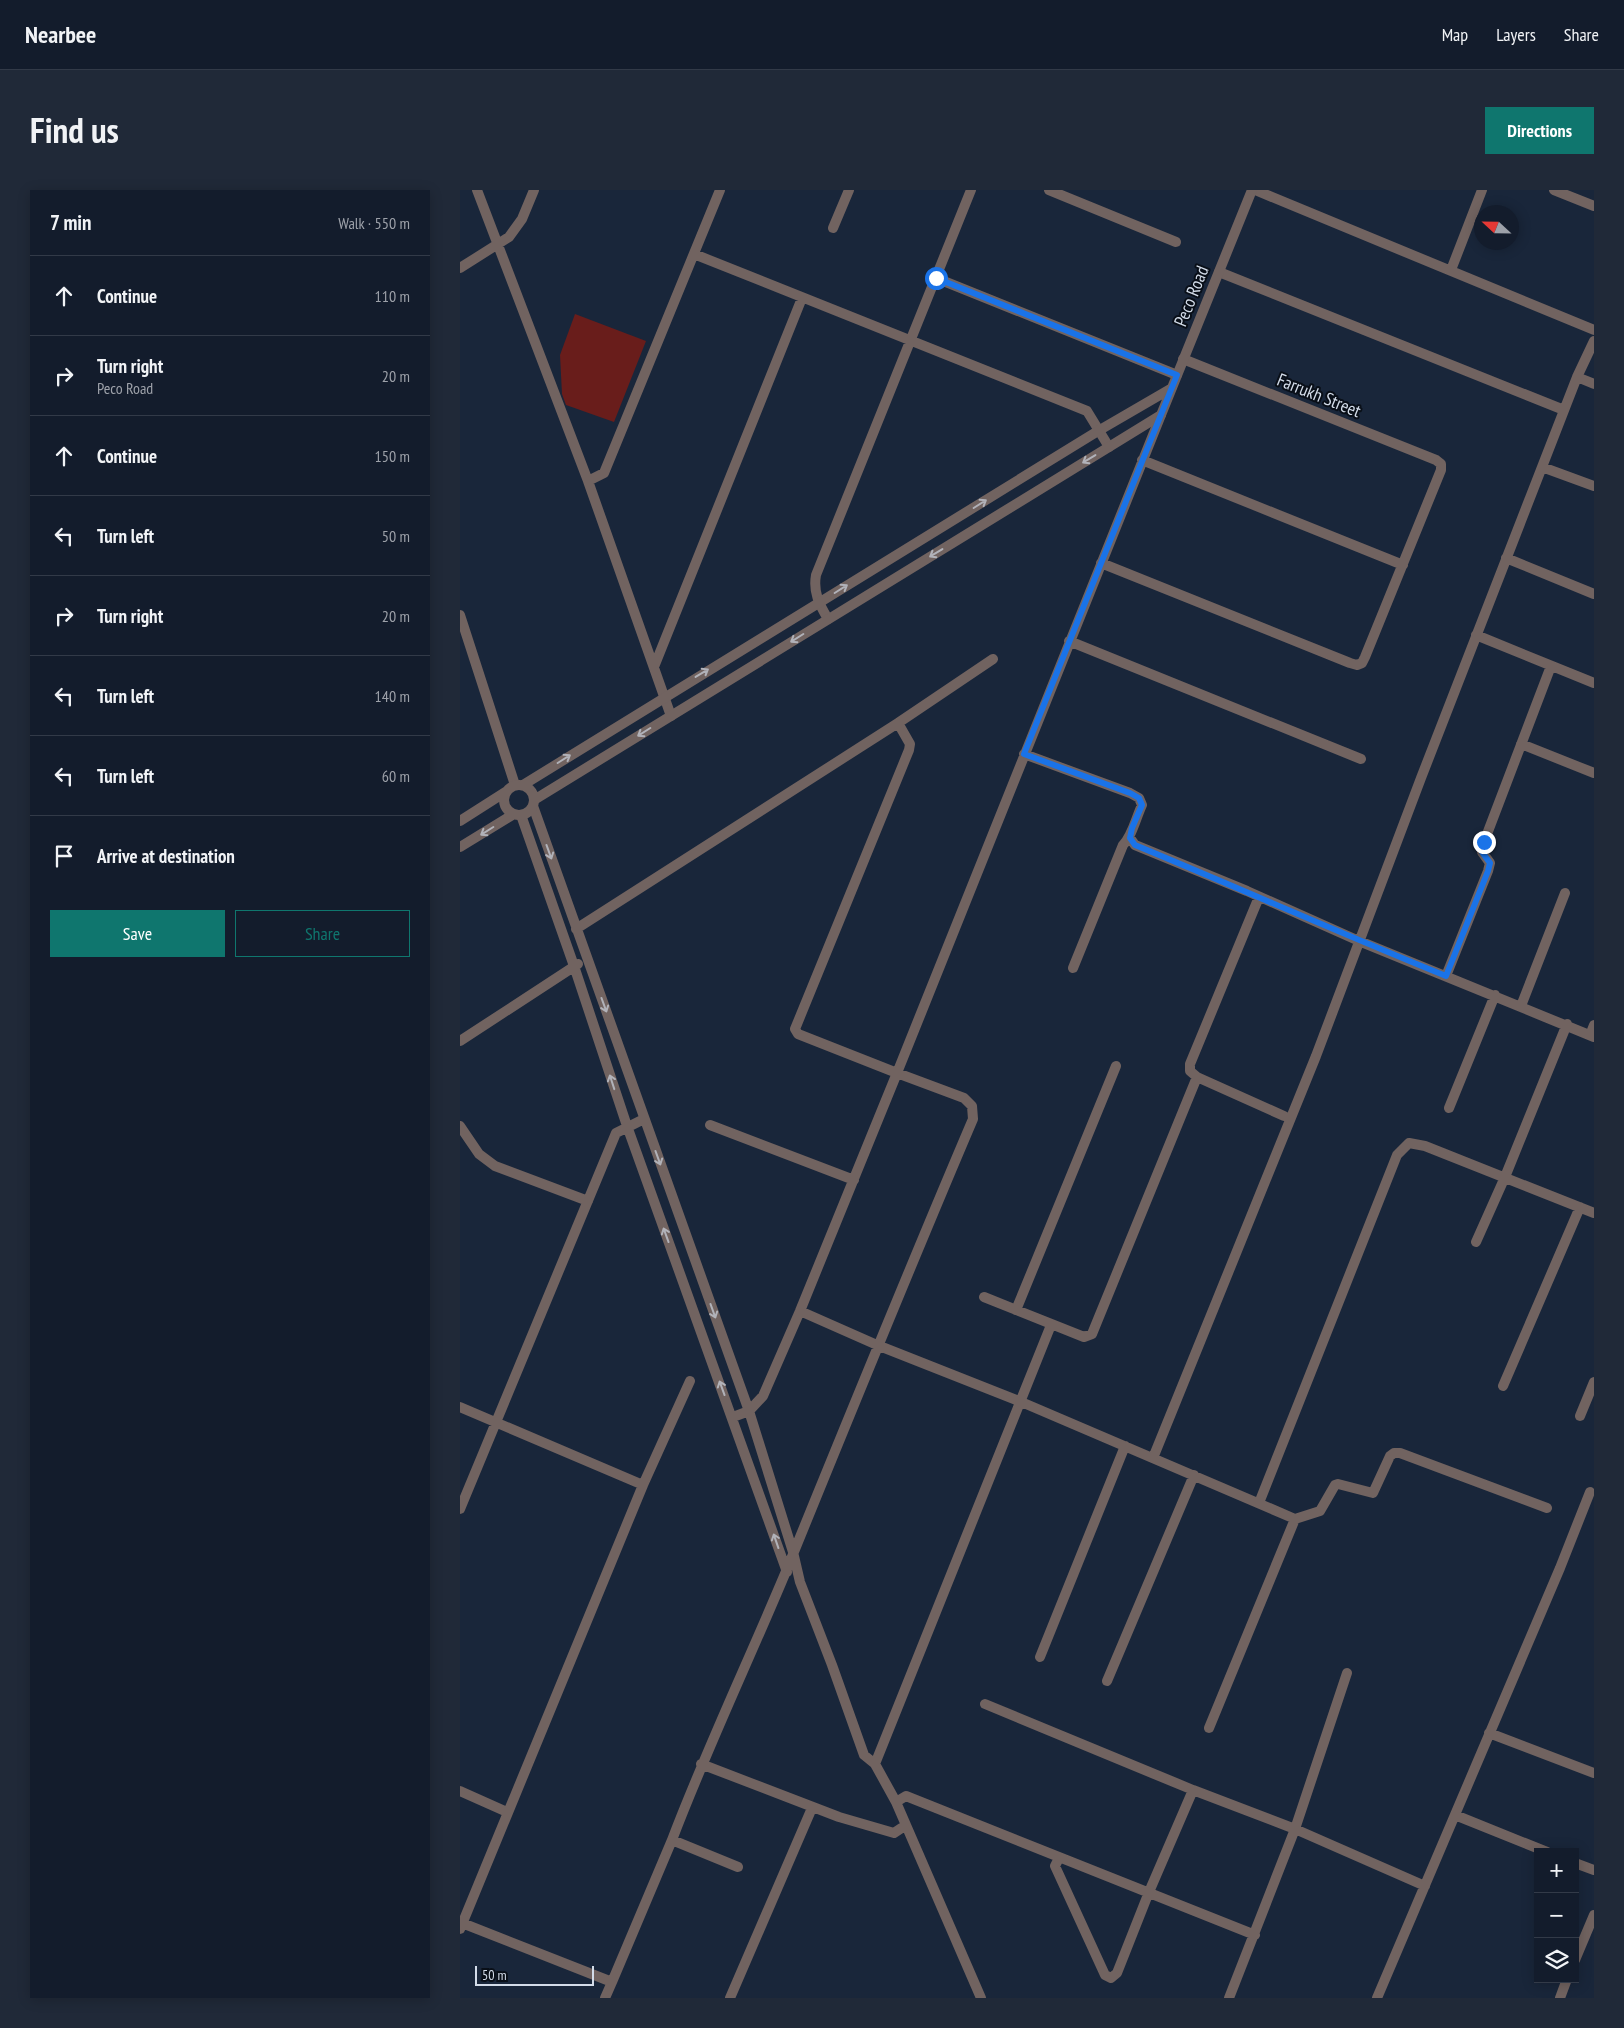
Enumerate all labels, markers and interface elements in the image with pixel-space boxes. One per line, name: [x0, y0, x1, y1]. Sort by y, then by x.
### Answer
text: Nearbee: [25, 19, 96, 50]
text: Map: [1442, 23, 1468, 46]
text: Layers: [1496, 23, 1536, 46]
text: Share: [1564, 23, 1599, 46]
text: Find us: [30, 107, 119, 153]
button: Directions: [1485, 107, 1594, 154]
north arrow: [1474, 205, 1519, 250]
text: 7 min: [50, 209, 92, 236]
text: Walk · 550 m: [338, 213, 410, 233]
street label: Peco Road: [1168, 262, 1214, 330]
route start: [925, 267, 948, 290]
icon: ahead: [50, 282, 78, 310]
text: Continue: [97, 284, 157, 308]
text: 110 m: [375, 286, 410, 306]
text: Turn right: [97, 354, 163, 378]
icon: right: [50, 362, 78, 390]
text: 20 m: [382, 366, 410, 386]
street label: Farrukh Street: [1274, 368, 1364, 422]
text: Peco Road: [97, 378, 153, 398]
icon: ahead: [50, 442, 78, 470]
text: Continue: [97, 444, 157, 468]
text: 150 m: [375, 446, 410, 466]
one-way arrow: [1083, 454, 1097, 464]
one-way arrow: [972, 498, 986, 508]
icon: left: [50, 522, 78, 550]
text: Turn left: [97, 524, 154, 548]
text: 50 m: [382, 526, 410, 546]
one-way arrow: [929, 548, 943, 558]
one-way arrow: [834, 583, 848, 594]
icon: right: [50, 602, 78, 630]
text: Turn right: [97, 604, 163, 628]
text: 20 m: [382, 606, 410, 626]
one-way arrow: [791, 633, 805, 643]
one-way arrow: [695, 668, 709, 678]
icon: left: [50, 682, 78, 710]
text: Turn left: [97, 684, 154, 708]
text: 140 m: [375, 686, 410, 706]
one-way arrow: [637, 728, 651, 738]
one-way arrow: [557, 753, 571, 763]
icon: left: [50, 762, 78, 790]
text: Turn left: [97, 764, 154, 788]
text: 60 m: [382, 766, 410, 786]
one-way arrow: [480, 826, 494, 836]
route end: [1473, 831, 1496, 854]
icon: arrive: [50, 842, 78, 870]
text: Arrive at destination: [97, 844, 235, 868]
one-way arrow: [545, 844, 554, 860]
button: Save: [50, 910, 225, 957]
button: Share: [235, 910, 410, 957]
one-way arrow: [600, 997, 609, 1013]
one-way arrow: [607, 1075, 616, 1091]
one-way arrow: [654, 1150, 663, 1166]
one-way arrow: [661, 1228, 670, 1244]
one-way arrow: [709, 1303, 718, 1319]
one-way arrow: [717, 1381, 726, 1396]
one-way arrow: [770, 1534, 780, 1550]
map controls: [1534, 1848, 1579, 1983]
button: +: [1534, 1848, 1579, 1893]
button: −: [1534, 1893, 1579, 1938]
button: layers: [1534, 1938, 1579, 1983]
scale bar: [475, 1963, 594, 1986]
text: 50 m: [482, 1966, 507, 1984]

